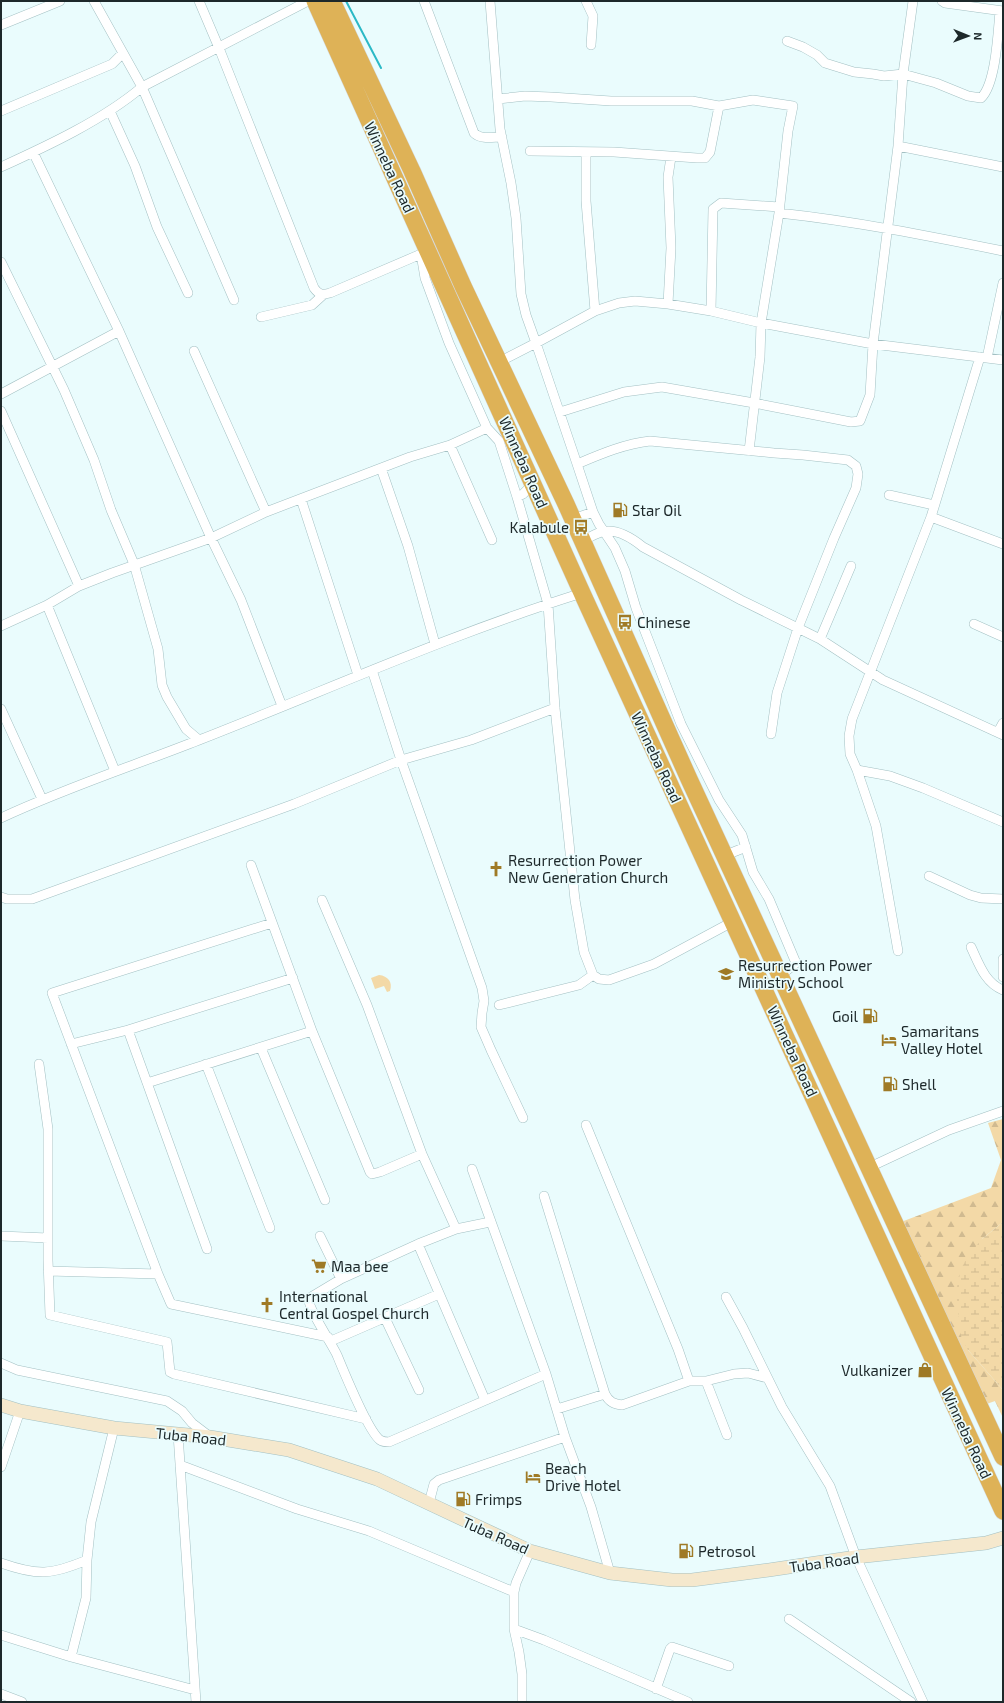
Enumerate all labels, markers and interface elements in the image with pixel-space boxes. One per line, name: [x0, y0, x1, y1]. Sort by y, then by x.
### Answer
north arrow: [948, 16, 988, 56]
text: N: [972, 32, 985, 40]
street label: Winneba Road: [361, 119, 419, 215]
street label: Winneba Road: [496, 414, 552, 510]
fuel station icon: Star Oil: [611, 501, 629, 519]
place label: Star Oil: [632, 501, 682, 519]
place label: Kalabule: [510, 518, 569, 536]
bus stop icon: Kalabule: [572, 518, 590, 536]
bus stop icon: Chinese: [616, 613, 634, 631]
place label: Chinese: [637, 613, 690, 631]
street label: Winneba Road: [628, 709, 686, 805]
place label: Resurrection Power New Generation Church: [508, 851, 668, 886]
church icon: Resurrection Power New Generation Church: [487, 860, 505, 878]
place label: Resurrection Power Ministry School: [738, 956, 872, 991]
school or university icon: Resurrection Power Ministry School: [717, 965, 735, 983]
street label: Winneba Road: [764, 1003, 822, 1099]
place label: Goil: [832, 1007, 859, 1025]
fuel station icon: Goil: [861, 1007, 879, 1025]
place label: Samaritans Valley Hotel: [901, 1022, 983, 1057]
hotel icon: Samaritans Valley Hotel: [880, 1031, 898, 1049]
fuel station icon: Shell: [881, 1075, 899, 1093]
place label: Shell: [902, 1075, 937, 1093]
supermarket icon: Maa bee: [310, 1257, 328, 1275]
place label: Maa bee: [331, 1257, 389, 1275]
place label: International Central Gospel Church: [279, 1287, 429, 1322]
church icon: International Central Gospel Church: [258, 1296, 276, 1314]
place label: Vulkanizer: [841, 1361, 913, 1379]
shop icon: Vulkanizer: [916, 1361, 934, 1379]
street label: Winneba Road: [938, 1385, 996, 1481]
street label: Tuba Road: [155, 1423, 227, 1449]
place label: Beach Drive Hotel: [545, 1459, 621, 1494]
hotel icon: Beach Drive Hotel: [524, 1468, 542, 1486]
fuel station icon: Frimps: [454, 1490, 472, 1508]
place label: Frimps: [475, 1490, 522, 1508]
street label: Tuba Road: [460, 1512, 532, 1558]
fuel station icon: Petrosol: [677, 1542, 695, 1560]
place label: Petrosol: [698, 1542, 756, 1560]
street label: Tuba Road: [788, 1548, 860, 1576]

